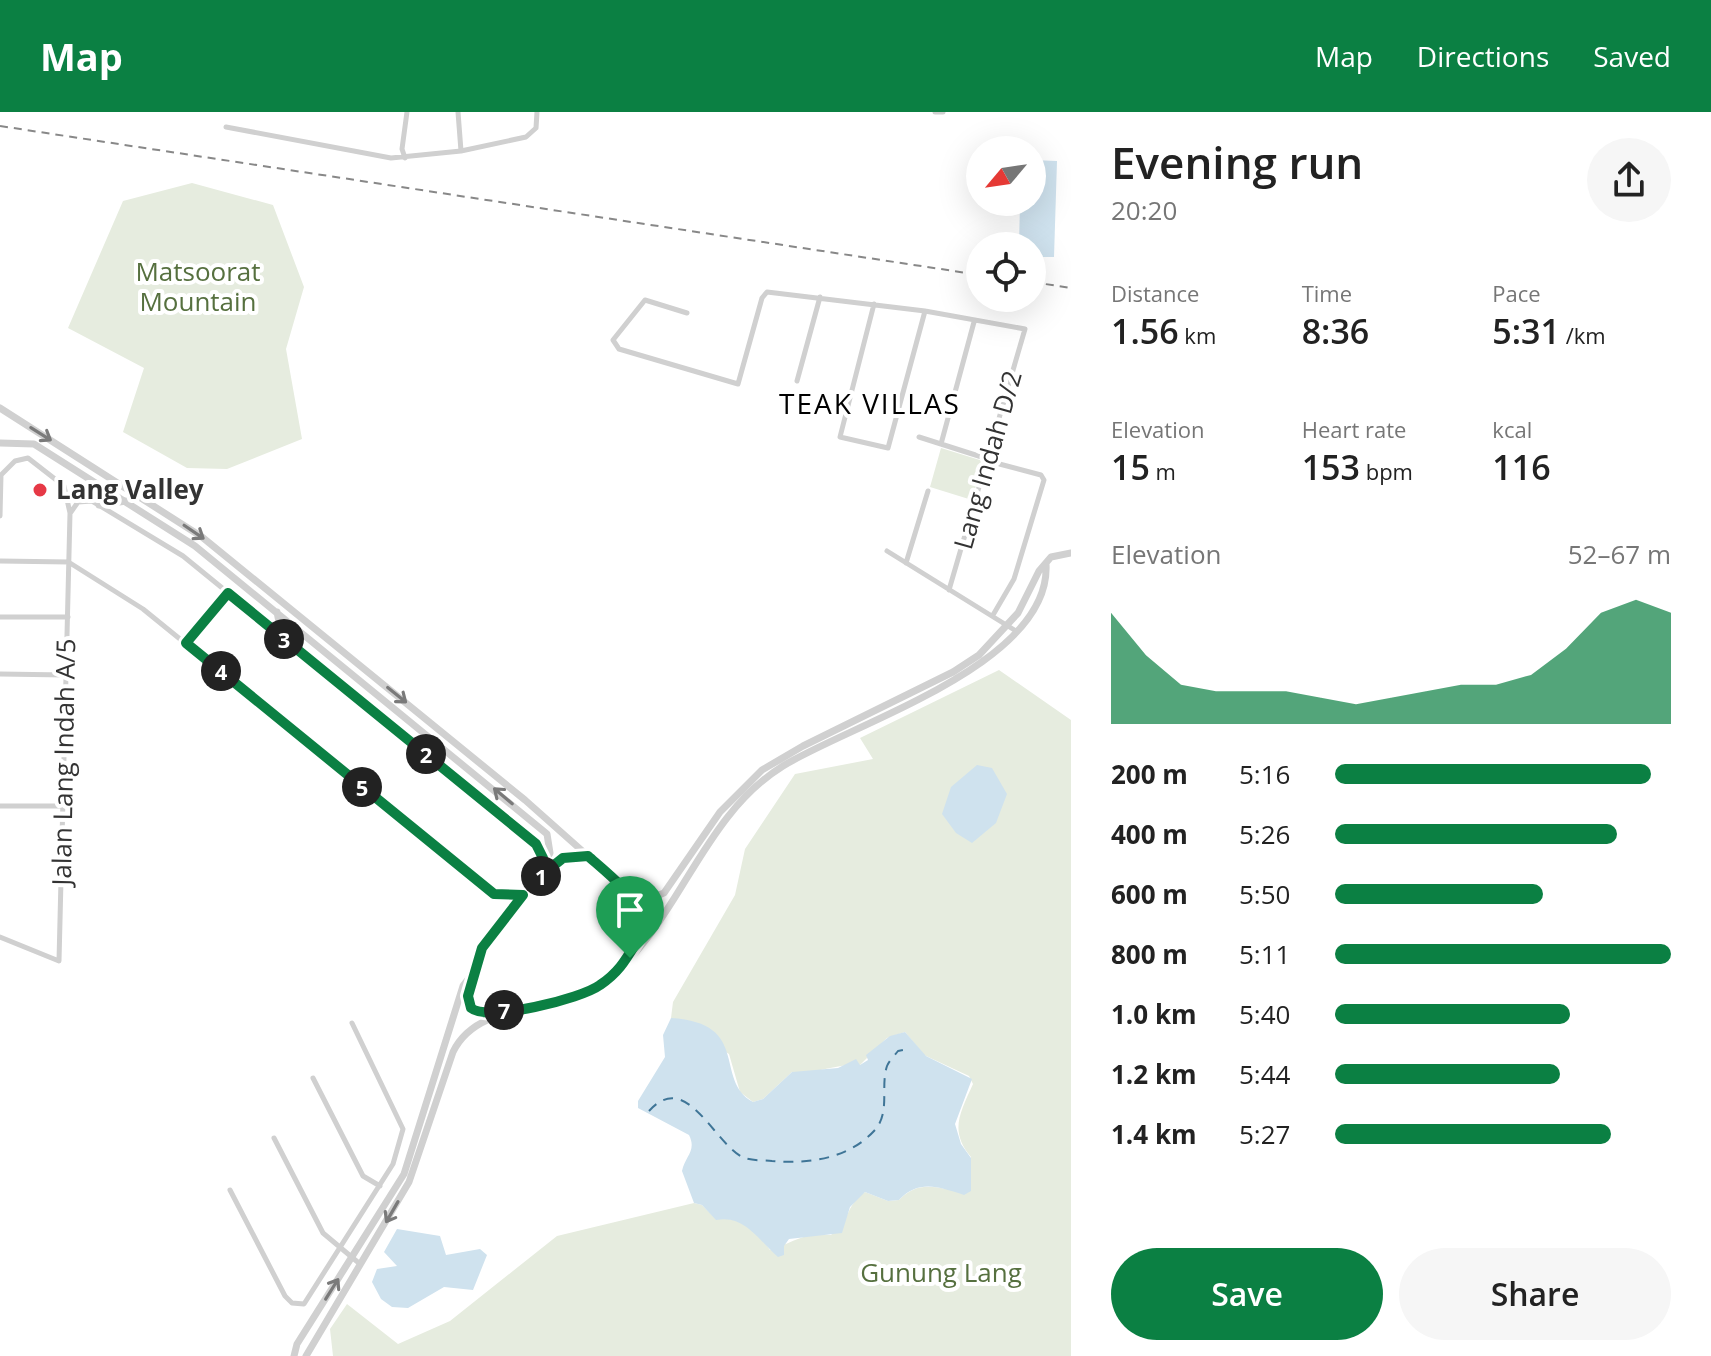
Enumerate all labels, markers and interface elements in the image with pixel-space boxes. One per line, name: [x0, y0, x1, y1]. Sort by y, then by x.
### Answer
text: Map: [40, 30, 123, 82]
text: Map: [1315, 37, 1373, 75]
text: Directions: [1417, 37, 1549, 75]
text: Saved: [1593, 37, 1671, 75]
text: Evening run: [1111, 132, 1363, 192]
north arrow: [966, 136, 1046, 216]
map controls: [966, 136, 1046, 312]
button: share: [1587, 138, 1671, 222]
text: 20:20: [1111, 192, 1177, 228]
button: locate: [966, 232, 1046, 312]
park label: Matsoorat Mountain: [135, 253, 261, 319]
text: Distance: [1111, 278, 1199, 308]
text: Time: [1302, 278, 1352, 308]
text: Pace: [1492, 278, 1541, 308]
text: 1.56: [1111, 308, 1179, 354]
text: 8:36: [1302, 308, 1369, 354]
text: 5:31: [1492, 308, 1560, 354]
text: km: [1179, 320, 1216, 350]
text: /km: [1560, 320, 1606, 350]
street label: Lang Indah D/2: [944, 366, 1030, 553]
district label: TEAK VILLAS: [779, 384, 961, 422]
text: Elevation: [1111, 414, 1204, 444]
text: Heart rate: [1302, 414, 1406, 444]
text: kcal: [1492, 414, 1532, 444]
one-way arrow: [29, 425, 51, 442]
text: 15: [1111, 444, 1150, 490]
text: 153: [1302, 444, 1360, 490]
text: 116: [1492, 444, 1551, 490]
text: m: [1150, 456, 1176, 486]
text: bpm: [1360, 456, 1413, 486]
place label: Lang Valley: [56, 471, 204, 507]
marker: Lang Valley: [31, 481, 49, 499]
one-way arrow: [182, 524, 205, 540]
text: Elevation: [1111, 536, 1221, 572]
text: 52–67 m: [1568, 536, 1671, 572]
pin: 3: [264, 619, 304, 659]
text: 3: [278, 624, 290, 654]
street label: Jalan Lang Indah A/5: [43, 638, 83, 889]
pin: 4: [201, 651, 241, 691]
text: 4: [215, 656, 227, 686]
one-way arrow: [386, 686, 406, 704]
pin: 2: [406, 734, 446, 774]
text: 2: [420, 739, 432, 769]
text: 200 m: [1111, 756, 1188, 792]
text: 5:16: [1239, 756, 1290, 792]
pin: 5: [342, 767, 382, 807]
text: 5: [356, 772, 368, 802]
one-way arrow: [493, 787, 514, 805]
text: 400 m: [1111, 816, 1188, 852]
text: 5:26: [1239, 816, 1290, 852]
pin: 1: [521, 856, 561, 896]
text: 1: [535, 861, 547, 891]
pin: [596, 876, 664, 958]
text: 600 m: [1111, 876, 1188, 912]
text: 5:50: [1239, 876, 1290, 912]
icon: arrive: [608, 888, 652, 932]
text: 800 m: [1111, 936, 1188, 972]
text: 5:11: [1239, 936, 1290, 972]
pin: 7: [484, 990, 524, 1030]
text: 7: [498, 995, 510, 1025]
text: 1.0 km: [1111, 996, 1197, 1032]
text: 5:40: [1239, 996, 1290, 1032]
text: 1.2 km: [1111, 1056, 1197, 1092]
text: 5:44: [1239, 1056, 1290, 1092]
text: 1.4 km: [1111, 1116, 1197, 1152]
text: 5:27: [1239, 1116, 1290, 1152]
one-way arrow: [384, 1200, 400, 1223]
button: Save: [1111, 1248, 1383, 1340]
button: Share: [1399, 1248, 1671, 1340]
park label: Gunung Lang: [860, 1254, 1022, 1290]
one-way arrow: [325, 1278, 341, 1301]

